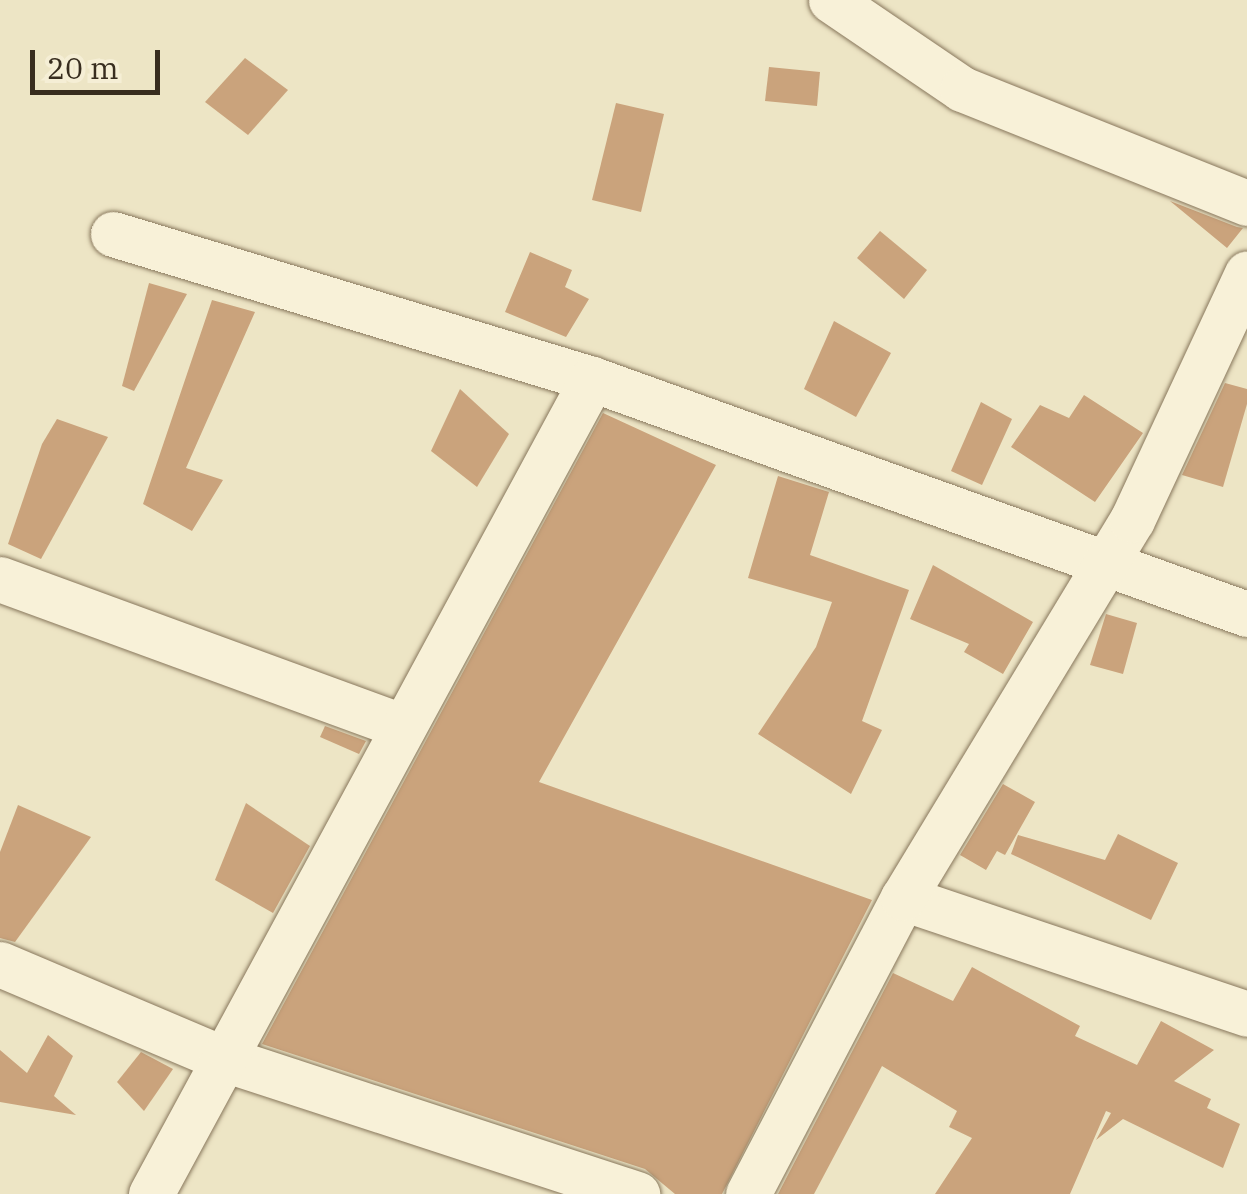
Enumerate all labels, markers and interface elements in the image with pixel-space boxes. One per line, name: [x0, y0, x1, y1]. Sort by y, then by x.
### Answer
scale bar: [35, 30, 165, 92]
text: 20 m: [47, 48, 119, 87]

